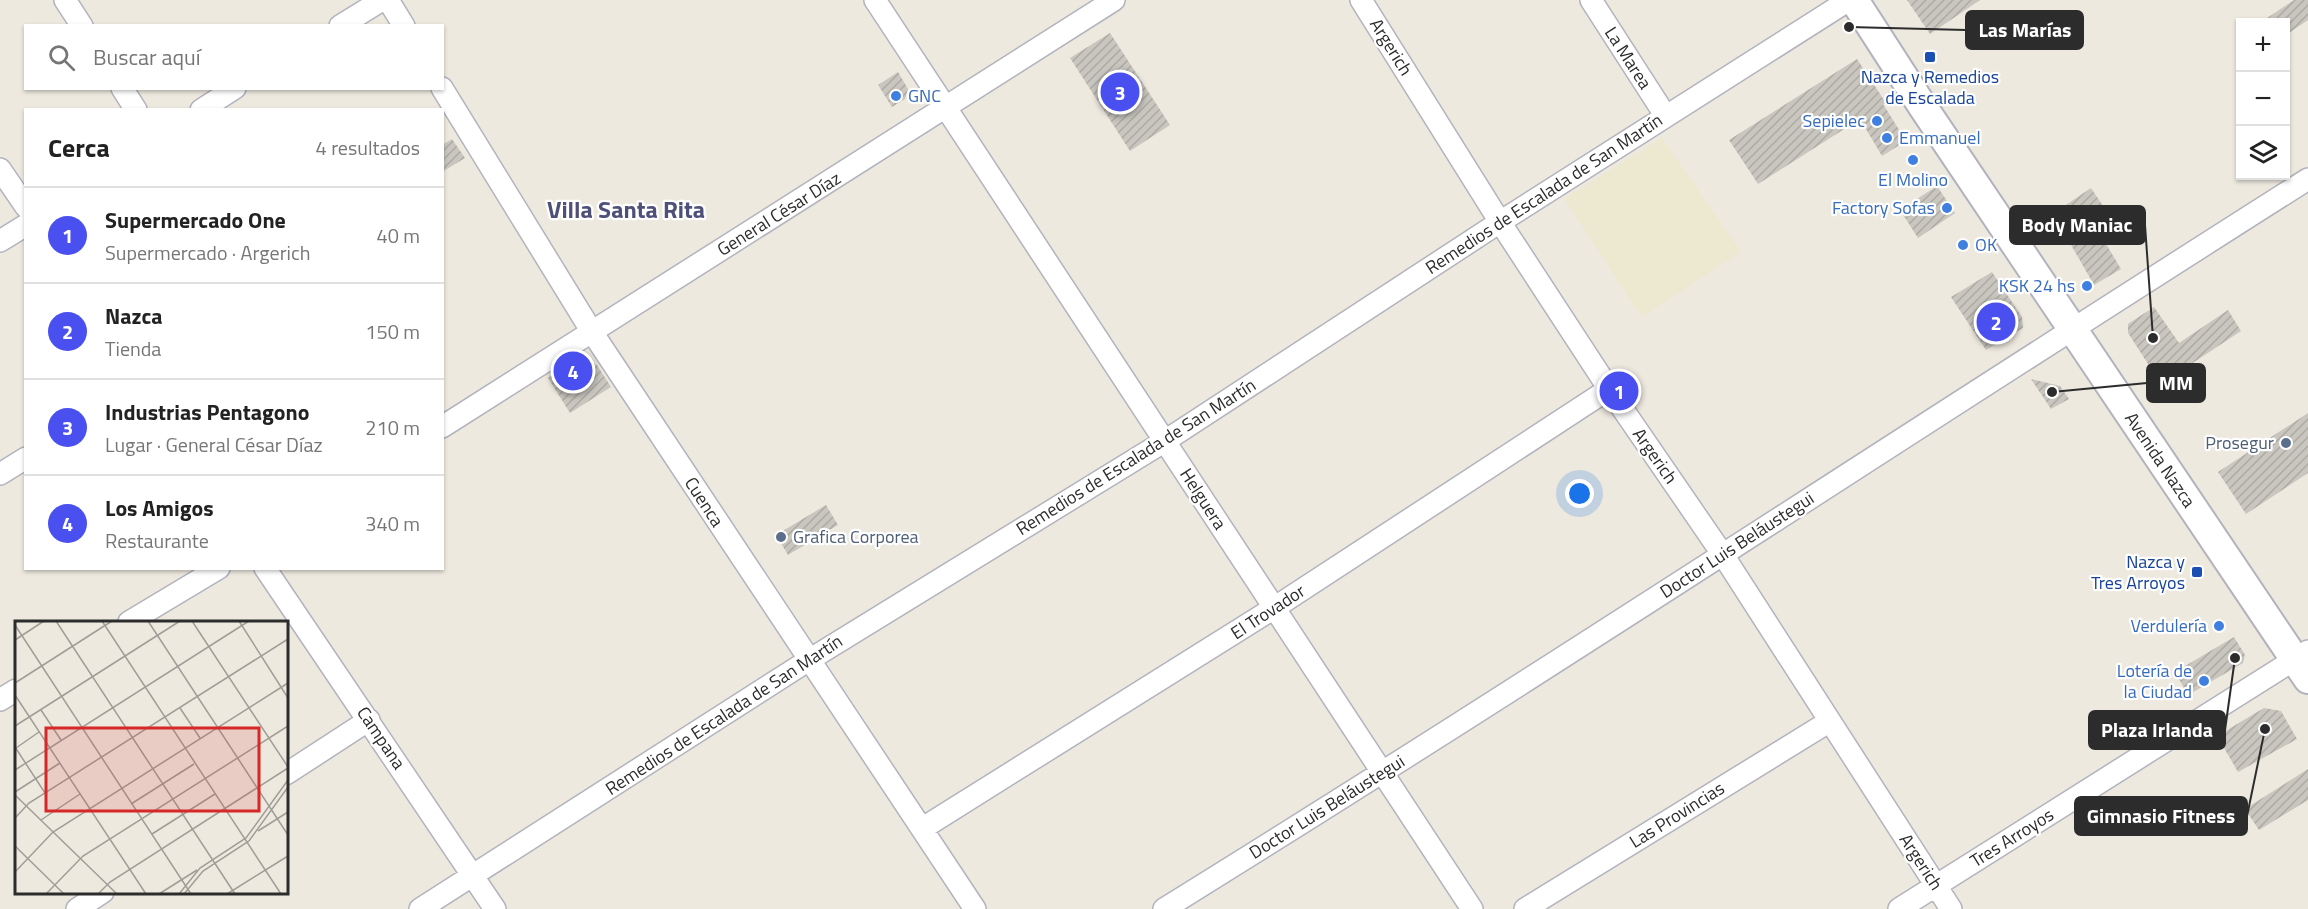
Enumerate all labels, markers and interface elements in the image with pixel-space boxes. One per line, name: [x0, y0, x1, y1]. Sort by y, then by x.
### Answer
callout: Las Marías: [1966, 11, 2083, 49]
street label: Argerich: [1363, 13, 1420, 81]
text: Las Marías: [1978, 14, 2072, 45]
map controls: [2236, 18, 2290, 180]
button: +: [2236, 18, 2290, 72]
street label: La Marea: [1598, 21, 1659, 94]
search box: [24, 24, 444, 90]
text: Buscar aquí: [93, 40, 201, 74]
icon: search: [45, 41, 78, 74]
marker: Nazca y Remedios de Escalada: [1923, 50, 1937, 64]
place label: Nazca y Remedios de Escalada: [1861, 63, 1999, 111]
pin: 3: [1100, 70, 1140, 115]
button: −: [2236, 72, 2290, 126]
place label: GNC: [908, 82, 941, 109]
marker: GNC: [889, 89, 903, 103]
street label: Remedios de Escalada de San Martín: [1420, 107, 1668, 281]
place label: Sepielec: [1803, 107, 1865, 134]
marker: Sepielec: [1870, 114, 1884, 128]
place label: Emmanuel: [1899, 124, 1981, 151]
button: layers: [2236, 126, 2290, 180]
text: Cerca: [48, 128, 110, 167]
marker: Emmanuel: [1880, 131, 1894, 145]
text: 4 resultados: [316, 132, 420, 163]
marker: El Molino: [1906, 153, 1920, 167]
street label: General César Díaz: [712, 165, 846, 262]
place label: El Molino: [1878, 166, 1948, 193]
district label: Villa Santa Rita: [547, 191, 705, 227]
place label: Factory Sofas: [1832, 194, 1935, 221]
marker: Factory Sofas: [1940, 201, 1954, 215]
text: Supermercado One: [105, 203, 286, 237]
callout: Body Maniac: [2010, 206, 2145, 244]
text: Body Maniac: [2022, 209, 2133, 240]
text: 1: [62, 220, 73, 251]
text: 40 m: [376, 220, 420, 251]
place label: OK: [1975, 231, 1997, 258]
text: Supermercado · Argerich: [105, 237, 310, 268]
marker: OK: [1956, 238, 1970, 252]
place label: KSK 24 hs: [1999, 272, 2075, 299]
marker: KSK 24 hs: [2080, 279, 2094, 293]
text: Nazca: [105, 299, 163, 333]
pin: 2: [1976, 300, 2016, 344]
text: 2: [62, 316, 73, 347]
text: 150 m: [365, 316, 420, 347]
text: Tienda: [105, 333, 161, 364]
pin: 4: [554, 348, 592, 394]
callout: MM: [2147, 364, 2205, 402]
text: MM: [2159, 367, 2193, 398]
pin: 1: [1600, 368, 1638, 414]
street label: Remedios de Escalada de San Martín: [1011, 371, 1261, 542]
text: Industrias Pentagono: [105, 395, 309, 429]
street label: Avenida Nazca: [2118, 406, 2202, 513]
text: 3: [62, 412, 73, 443]
text: 210 m: [365, 412, 420, 443]
street label: Argerich: [1626, 422, 1684, 489]
text: Lugar · General César Díaz: [105, 429, 323, 460]
place label: Prosegur: [2205, 429, 2274, 456]
marker: Prosegur: [2279, 436, 2293, 450]
street label: Helguera: [1173, 463, 1233, 535]
street label: Cuenca: [678, 471, 731, 532]
your location: [1565, 479, 1594, 508]
street label: Doctor Luis Beláustegui: [1654, 485, 1819, 605]
text: Los Amigos: [105, 491, 214, 525]
text: 4: [62, 508, 73, 539]
text: 340 m: [365, 508, 420, 539]
place label: Grafica Corporea: [793, 523, 919, 550]
text: Restaurante: [105, 525, 209, 556]
marker: Grafica Corporea: [774, 530, 788, 544]
place label: Nazca y Tres Arroyos: [2091, 548, 2185, 596]
marker: Nazca y Tres Arroyos: [2190, 565, 2204, 579]
street label: El Trovador: [1225, 577, 1310, 646]
place label: Verdulería: [2131, 612, 2207, 639]
marker: Verdulería: [2212, 619, 2226, 633]
inset map: [15, 621, 288, 894]
street label: Remedios de Escalada de San Martín: [600, 628, 848, 802]
place label: Lotería de la Ciudad: [2117, 657, 2192, 705]
marker: Lotería de la Ciudad: [2197, 674, 2211, 688]
street label: Campana: [350, 701, 412, 775]
callout: Plaza Irlanda: [2089, 711, 2225, 749]
text: Plaza Irlanda: [2101, 714, 2213, 745]
street label: Doctor Luis Beláustegui: [1244, 748, 1410, 865]
street label: Las Provincias: [1624, 775, 1729, 855]
callout: Gimnasio Fitness: [2075, 797, 2247, 835]
text: Gimnasio Fitness: [2087, 800, 2235, 831]
street label: Tres Arroyos: [1965, 801, 2059, 874]
street label: Argerich: [1893, 828, 1950, 895]

